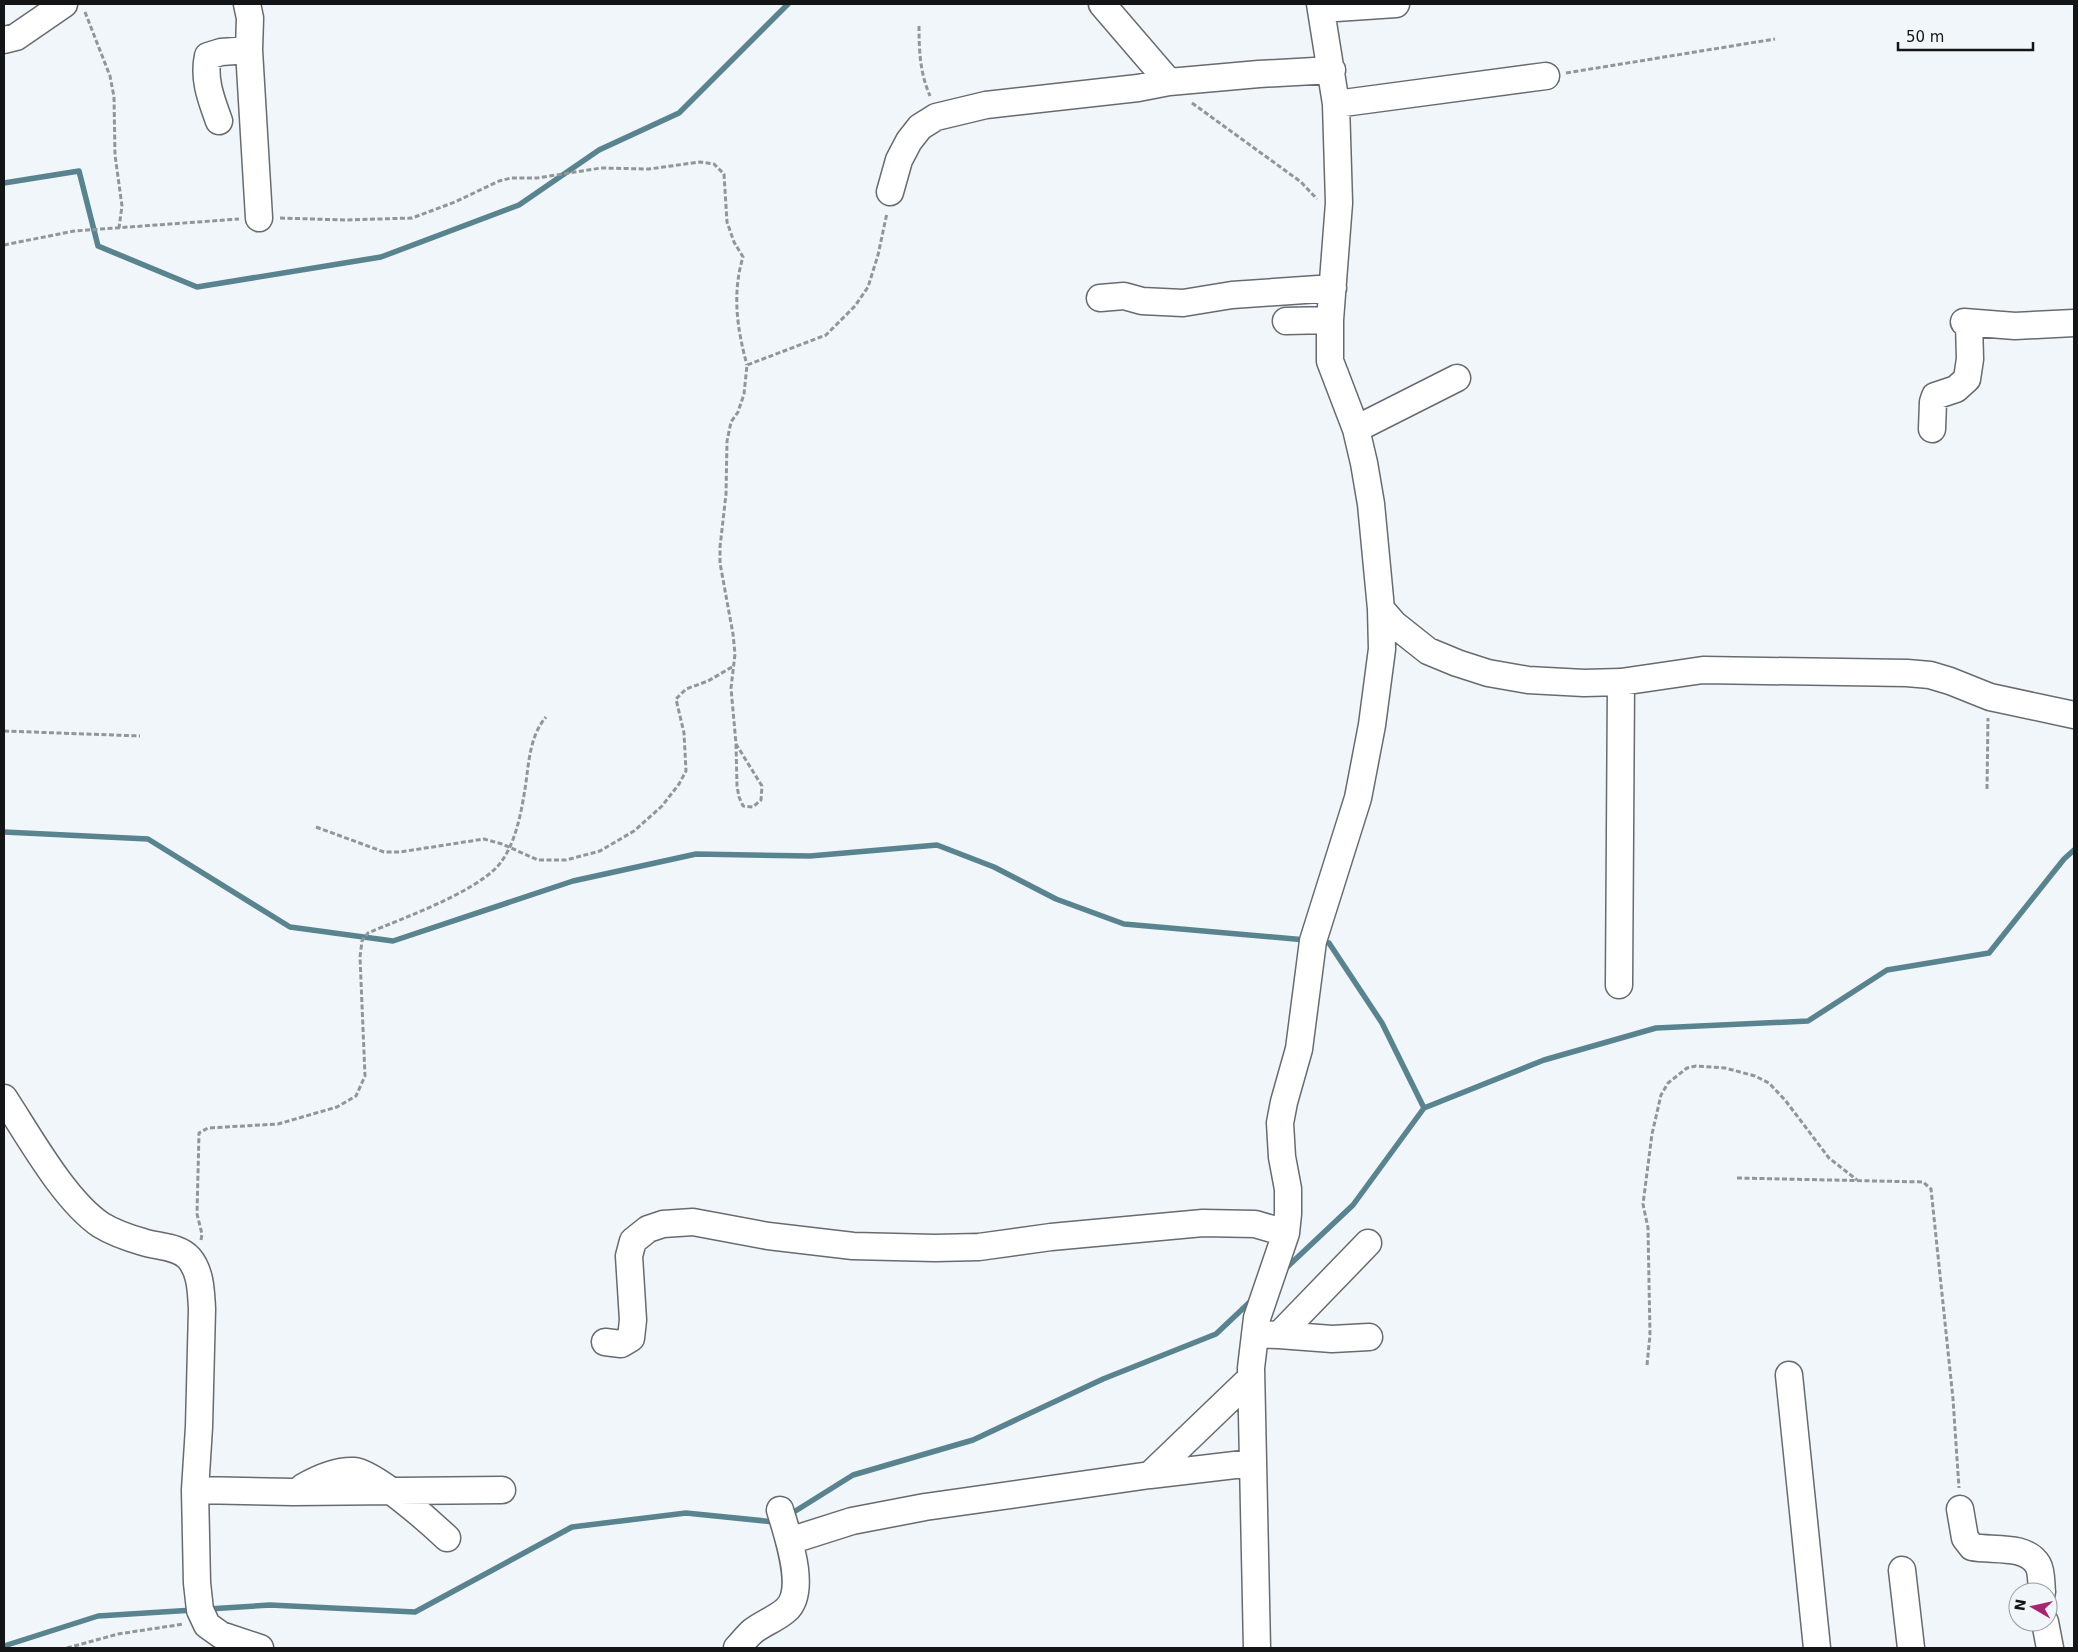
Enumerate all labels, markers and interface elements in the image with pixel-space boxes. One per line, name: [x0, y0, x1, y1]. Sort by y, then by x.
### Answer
scale bar: [1898, 20, 2033, 52]
text: 50 m: [1906, 28, 1944, 46]
north arrow: [2008, 1582, 2058, 1632]
text: N: [2011, 1598, 2029, 1612]

